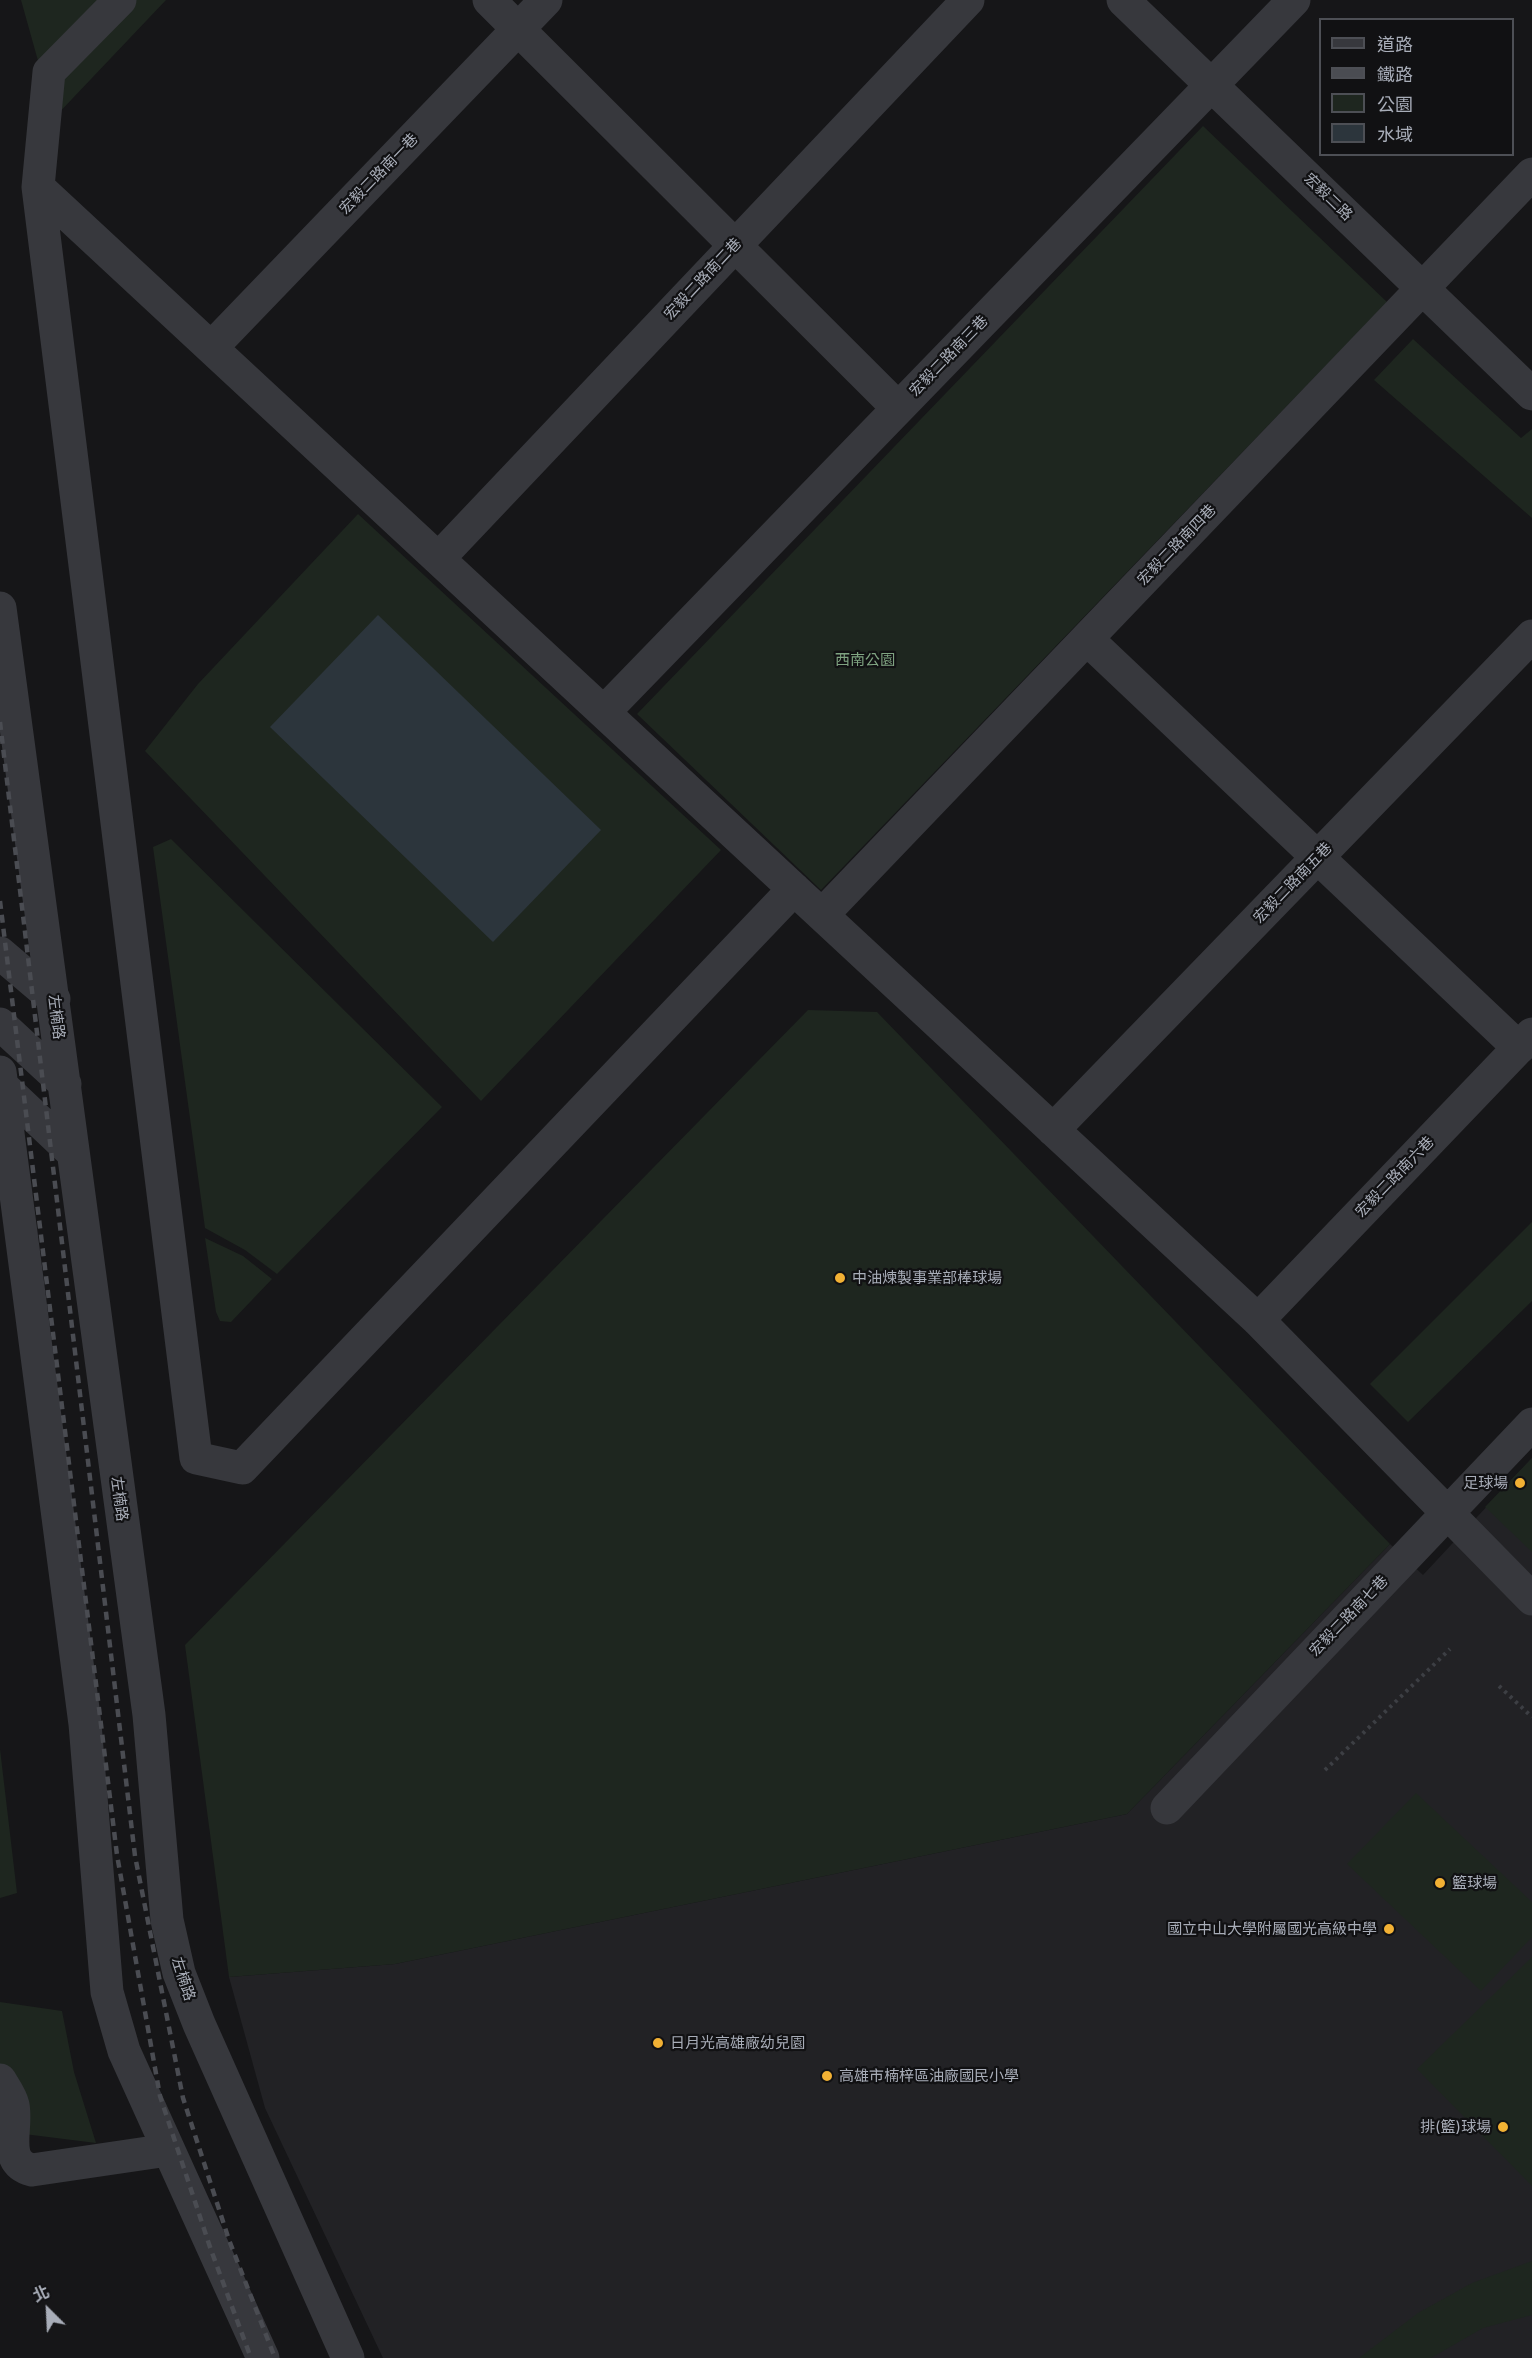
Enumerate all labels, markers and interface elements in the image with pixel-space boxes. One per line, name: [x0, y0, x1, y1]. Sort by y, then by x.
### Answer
legend: [1319, 18, 1514, 156]
text: 道路: [1377, 34, 1413, 55]
text: 鐵路: [1377, 64, 1413, 85]
text: 公園: [1377, 94, 1413, 115]
text: 水域: [1377, 124, 1413, 145]
street label: 宏毅二路南一巷: [336, 130, 422, 218]
street label: 宏毅二路: [1300, 170, 1356, 224]
street label: 宏毅二路南二巷: [661, 234, 745, 324]
street label: 宏毅二路南三巷: [906, 312, 992, 400]
street label: 宏毅二路南四巷: [1134, 501, 1220, 589]
park label: 西南公園: [835, 651, 895, 669]
street label: 宏毅二路南五巷: [1250, 839, 1336, 927]
street label: 左楠路: [44, 994, 68, 1040]
street label: 宏毅二路南六巷: [1352, 1133, 1438, 1221]
place label: 中油煉製事業部棒球場: [852, 1269, 1002, 1287]
marker: 中油煉製事業部棒球場: [833, 1271, 847, 1285]
place label: 足球場: [1463, 1474, 1508, 1492]
street label: 左楠路: [107, 1475, 131, 1523]
marker: 足球場: [1513, 1476, 1527, 1490]
street label: 宏毅二路南七巷: [1306, 1572, 1392, 1660]
place label: 籃球場: [1452, 1874, 1497, 1892]
marker: 籃球場: [1433, 1876, 1447, 1890]
place label: 國立中山大學附屬國光高級中學: [1167, 1920, 1377, 1938]
marker: 國立中山大學附屬國光高級中學: [1382, 1922, 1396, 1936]
street label: 左楠路: [167, 1955, 199, 2003]
place label: 日月光高雄廠幼兒園: [670, 2034, 805, 2052]
marker: 日月光高雄廠幼兒園: [651, 2036, 665, 2050]
place label: 高雄市楠梓區油廠國民小學: [839, 2067, 1019, 2085]
marker: 高雄市楠梓區油廠國民小學: [820, 2069, 834, 2083]
place label: 排(籃)球場: [1420, 2118, 1491, 2136]
marker: 排(籃)球場: [1496, 2120, 1510, 2134]
north arrow: [18, 2280, 78, 2340]
text: 北: [29, 2281, 52, 2306]

